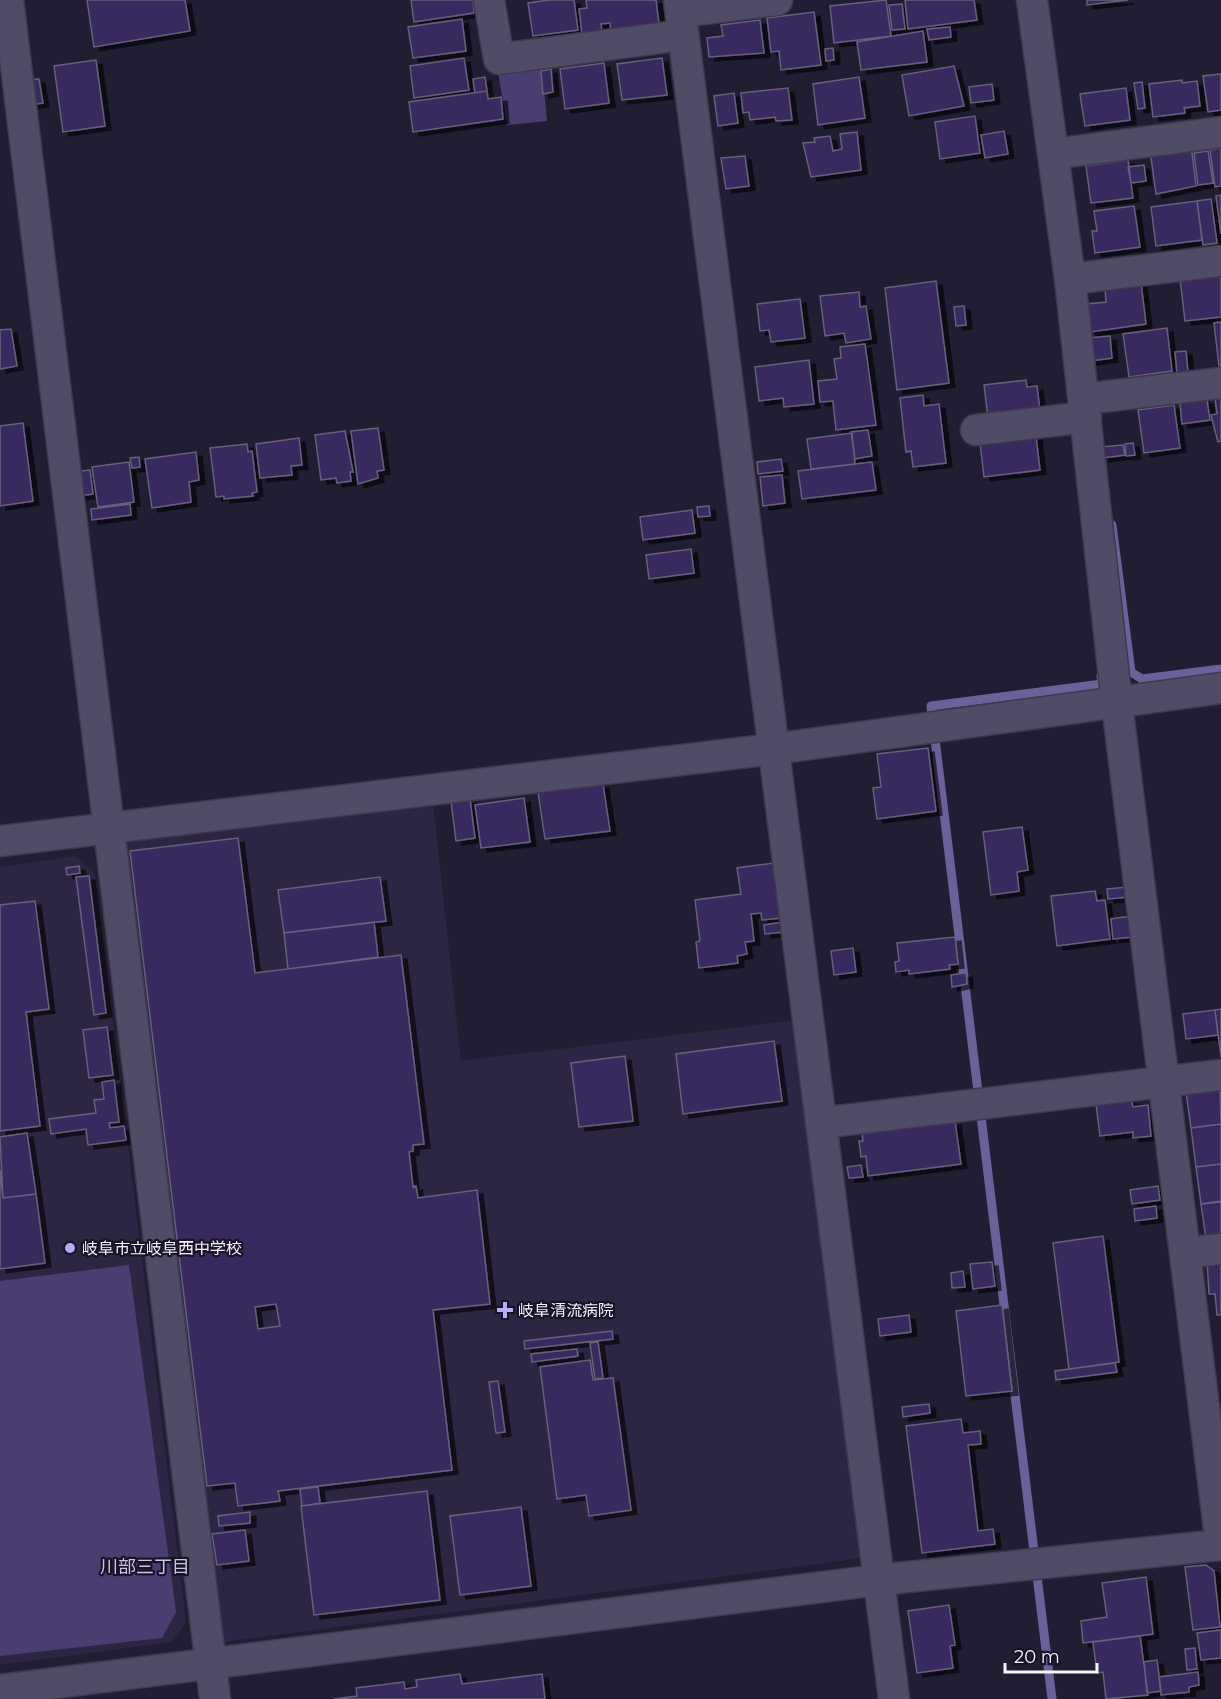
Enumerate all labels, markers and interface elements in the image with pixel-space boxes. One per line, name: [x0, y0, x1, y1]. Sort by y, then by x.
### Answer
place label: 岐阜市立岐阜西中学校: [82, 1239, 242, 1258]
marker: 岐阜市立岐阜西中学校: [63, 1241, 77, 1255]
marker: 岐阜清流病院: [496, 1301, 514, 1319]
place label: 岐阜清流病院: [518, 1301, 614, 1320]
district label: 川部三丁目: [100, 1556, 190, 1578]
scale bar: [1005, 1636, 1096, 1674]
text: 20 m: [1014, 1646, 1060, 1668]

